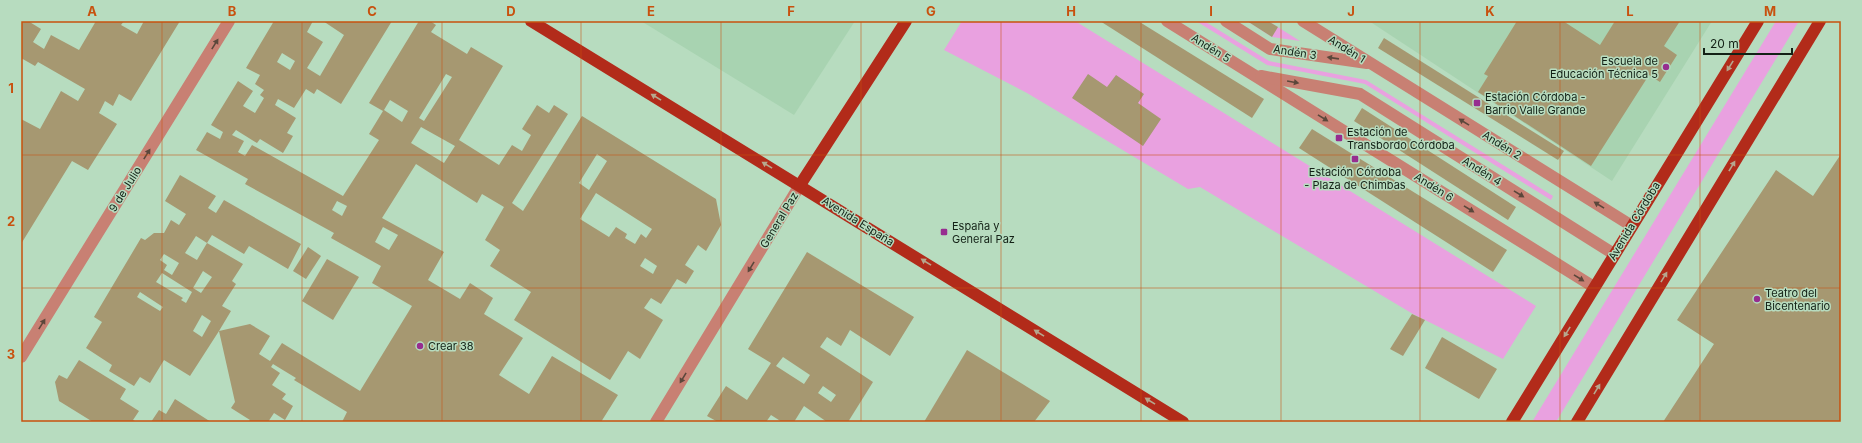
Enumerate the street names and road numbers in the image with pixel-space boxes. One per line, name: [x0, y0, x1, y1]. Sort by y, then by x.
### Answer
street label: Andén 5: [1189, 31, 1233, 66]
street label: Andén 1: [1326, 32, 1368, 66]
street label: Andén 3: [1272, 42, 1318, 62]
street label: Andén 2: [1480, 128, 1524, 162]
street label: Andén 4: [1460, 153, 1504, 189]
street label: 9 de Julio: [106, 163, 145, 214]
street label: Andén 6: [1412, 169, 1456, 205]
street label: Avenida Córdoba: [1605, 179, 1663, 263]
street label: General Paz: [757, 189, 801, 251]
street label: Avenida España: [819, 193, 897, 249]

